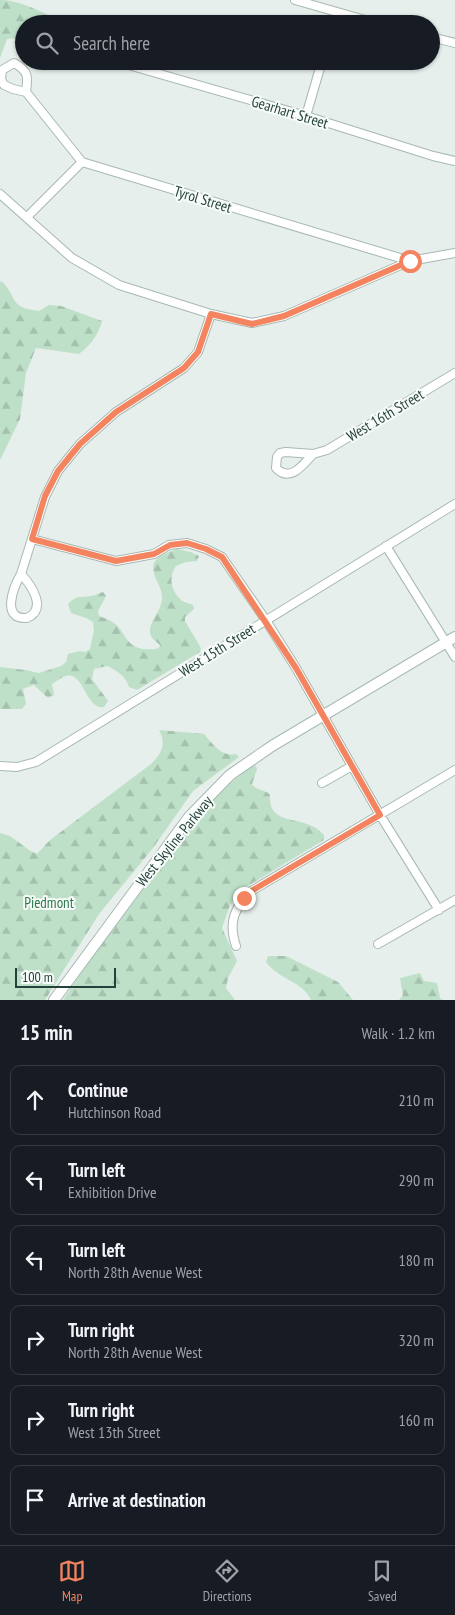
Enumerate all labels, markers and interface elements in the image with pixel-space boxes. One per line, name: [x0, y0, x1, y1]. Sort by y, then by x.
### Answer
search box: [15, 15, 440, 70]
icon: search: [33, 29, 61, 57]
text: Search here: [73, 31, 150, 55]
street label: Gearhart Street: [249, 91, 331, 133]
street label: Tyrol Street: [172, 181, 234, 217]
route start: [399, 250, 422, 273]
street label: West 16th Street: [343, 385, 427, 445]
street label: West 15th Street: [175, 619, 259, 681]
street label: West Skyline Parkway: [132, 791, 217, 890]
route end: [233, 887, 256, 910]
park label: Piedmont: [24, 893, 74, 912]
scale bar: [15, 965, 116, 988]
text: 100 m: [22, 968, 53, 986]
text: 15 min: [20, 1019, 72, 1046]
text: Walk · 1.2 km: [361, 1023, 435, 1043]
text: Continue: [68, 1078, 128, 1102]
icon: ahead: [21, 1086, 49, 1114]
text: 210 m: [399, 1090, 434, 1110]
text: Hutchinson Road: [68, 1102, 161, 1122]
text: Turn left: [68, 1158, 125, 1182]
icon: left: [21, 1166, 49, 1194]
text: 290 m: [399, 1170, 434, 1190]
text: Exhibition Drive: [68, 1182, 157, 1202]
text: Turn left: [68, 1238, 125, 1262]
icon: left: [21, 1246, 49, 1274]
text: 180 m: [399, 1250, 434, 1270]
text: North 28th Avenue West: [68, 1262, 202, 1282]
text: Turn right: [68, 1318, 134, 1342]
icon: right: [21, 1326, 49, 1354]
text: 320 m: [399, 1330, 434, 1350]
text: North 28th Avenue West: [68, 1342, 202, 1362]
text: Turn right: [68, 1398, 134, 1422]
icon: right: [21, 1406, 49, 1434]
text: 160 m: [399, 1410, 434, 1430]
text: West 13th Street: [68, 1422, 160, 1442]
icon: arrive: [21, 1486, 49, 1514]
text: Arrive at destination: [68, 1488, 206, 1512]
tab: Map: [58, 1557, 86, 1605]
tab: Directions: [203, 1557, 251, 1605]
tab: Saved: [368, 1557, 397, 1605]

